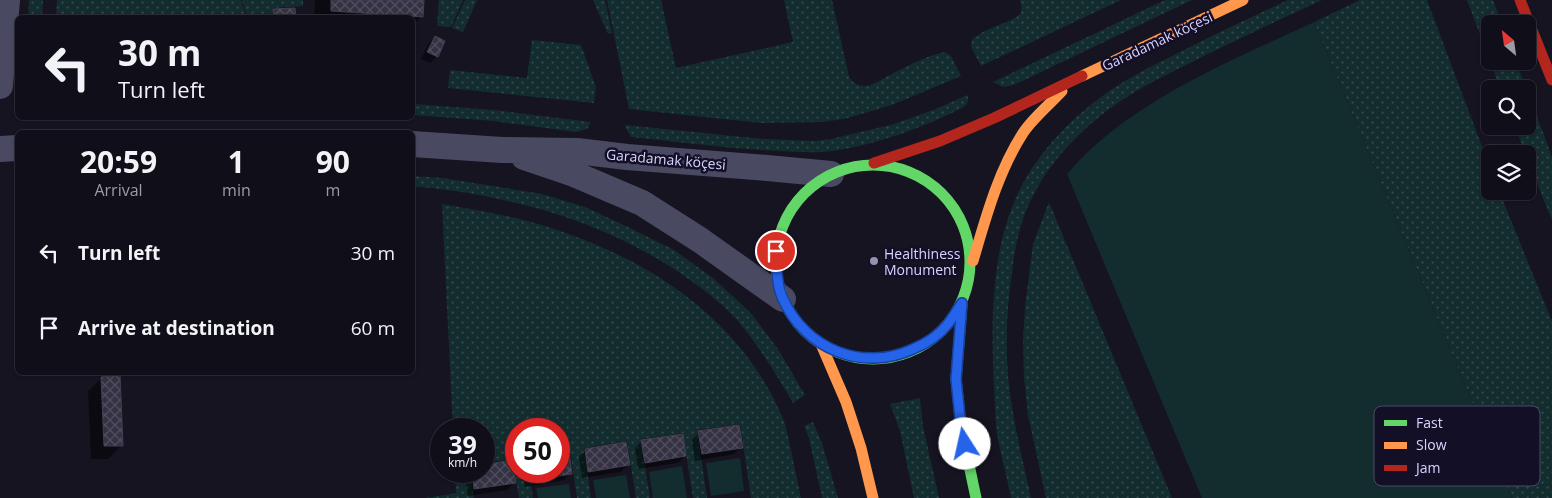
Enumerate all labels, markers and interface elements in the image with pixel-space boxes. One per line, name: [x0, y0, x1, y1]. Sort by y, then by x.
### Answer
street label: Garadamak köçesi: [1099, 7, 1215, 75]
north arrow: [1481, 15, 1536, 70]
map controls: [1481, 15, 1536, 200]
text: 30 m: [118, 29, 201, 76]
icon: left: [35, 35, 100, 100]
text: Turn left: [118, 74, 205, 104]
button: search: [1481, 80, 1536, 135]
text: 20:59: [80, 141, 157, 182]
text: 1: [228, 141, 245, 182]
text: 90: [316, 141, 350, 182]
street label: Garadamak köçesi: [605, 144, 727, 174]
button: layers: [1481, 145, 1536, 200]
text: Arrival: [94, 179, 143, 201]
text: min: [222, 179, 251, 201]
text: m: [325, 179, 340, 201]
pin: [755, 230, 797, 272]
icon: arrive: [762, 237, 790, 265]
icon: left: [35, 239, 63, 267]
text: Turn left: [78, 240, 160, 266]
text: 30 m: [351, 240, 395, 266]
place label: Healthiness Monument: [884, 244, 961, 279]
marker: Healthiness Monument: [868, 255, 880, 267]
icon: arrive: [35, 314, 63, 342]
text: Arrive at destination: [78, 315, 275, 341]
text: 60 m: [351, 315, 395, 341]
legend: [1374, 406, 1540, 486]
text: Fast: [1416, 413, 1443, 432]
position arrow: [938, 417, 990, 469]
speed limit sign: 50: [505, 418, 570, 483]
text: 39: [448, 427, 477, 461]
text: Slow: [1416, 435, 1447, 454]
text: km/h: [448, 454, 477, 471]
text: Jam: [1414, 458, 1441, 477]

